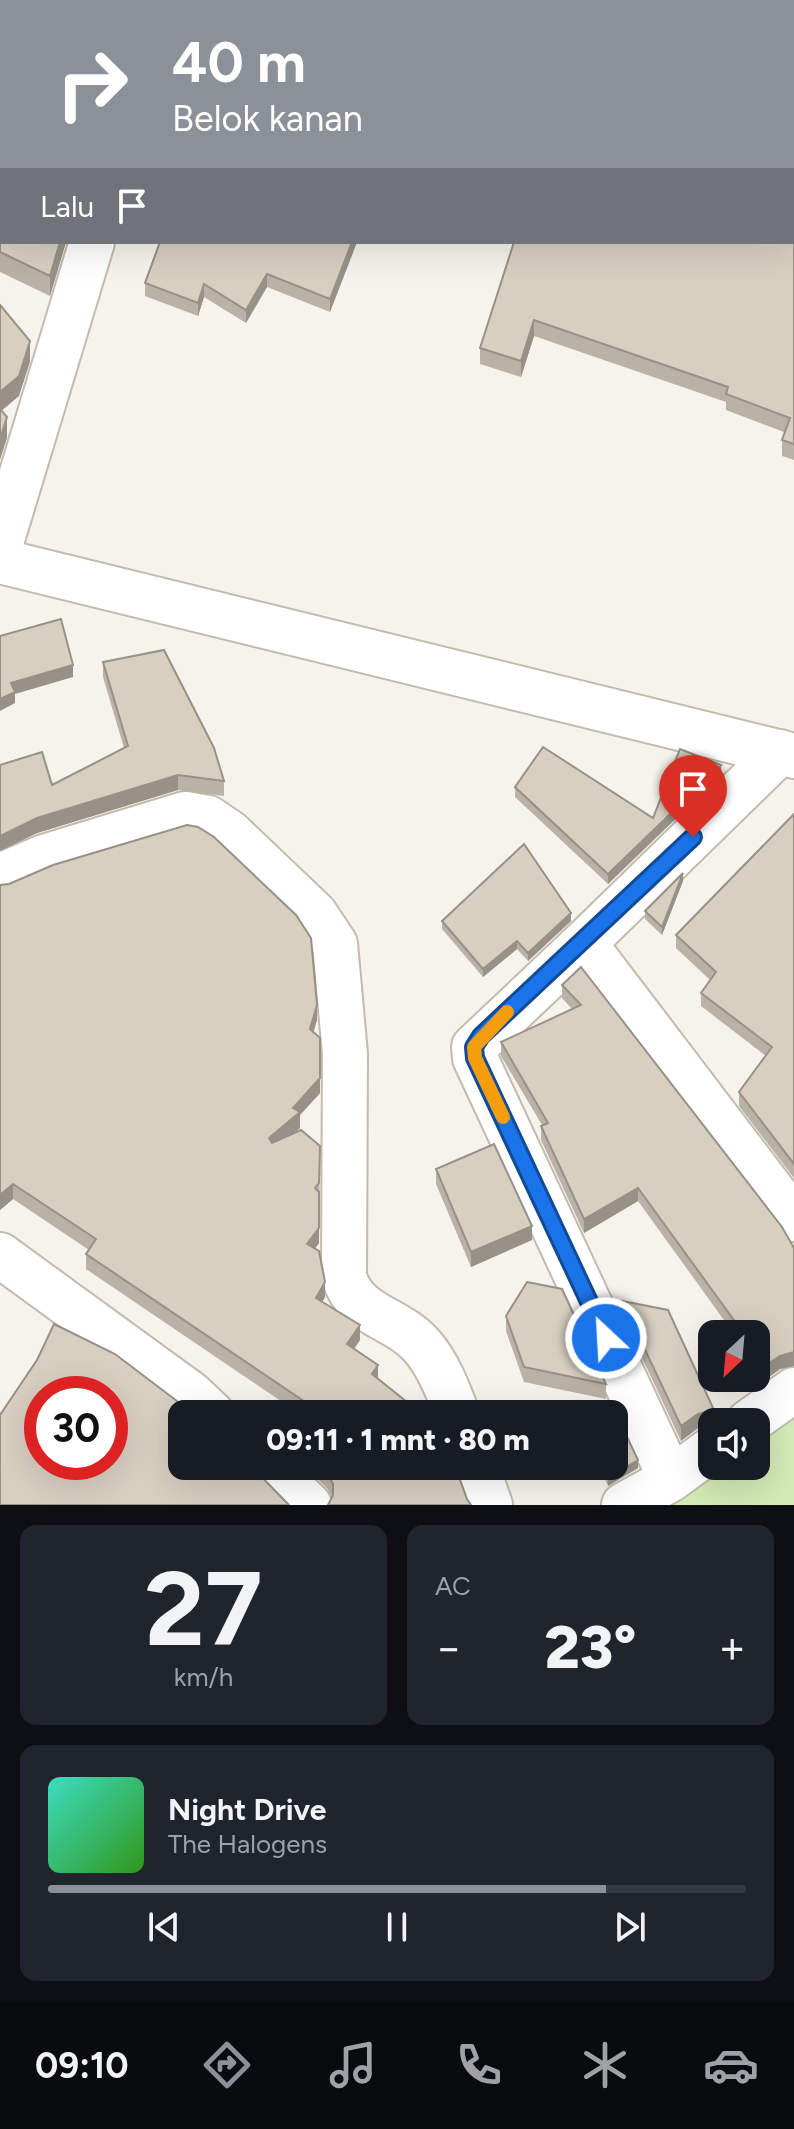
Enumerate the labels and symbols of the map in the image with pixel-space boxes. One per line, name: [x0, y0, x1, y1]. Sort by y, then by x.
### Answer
pin: [659, 755, 727, 837]
position arrow: [564, 1296, 648, 1380]
north arrow: [698, 1320, 770, 1392]
speed limit sign: 30: [24, 1376, 128, 1480]

